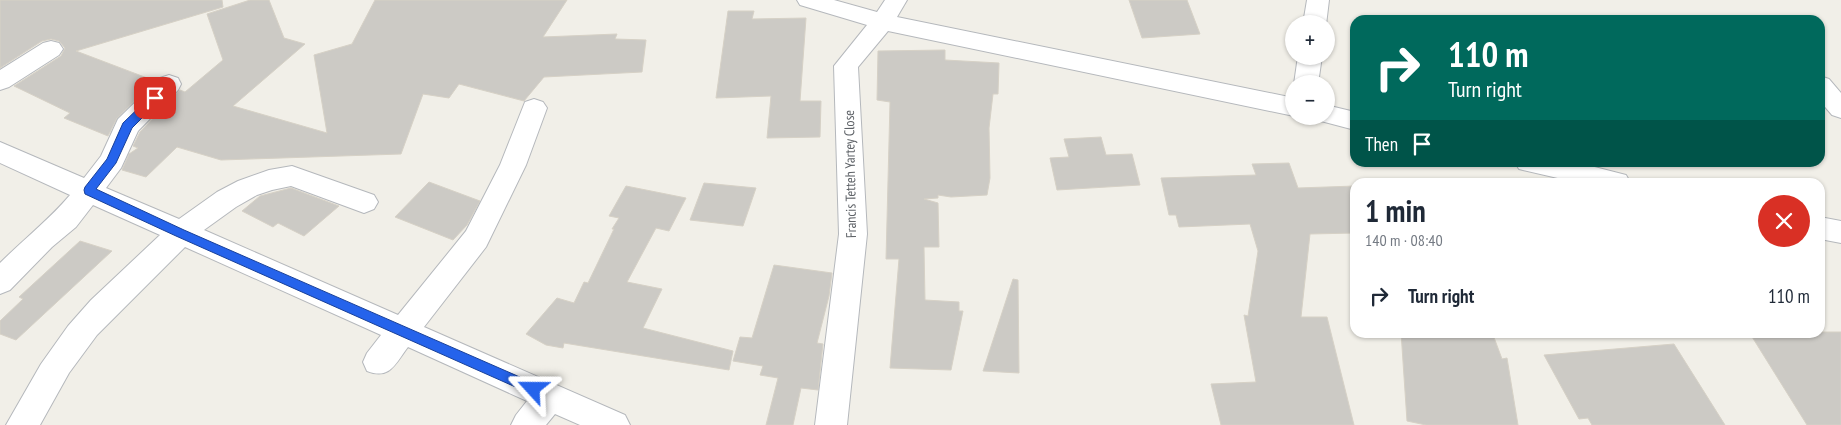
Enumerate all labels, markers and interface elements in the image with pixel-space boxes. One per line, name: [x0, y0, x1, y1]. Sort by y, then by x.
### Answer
map controls: [1285, 15, 1335, 125]
button: +: [1285, 15, 1335, 65]
text: 110 m: [1448, 31, 1529, 77]
icon: right: [1365, 35, 1430, 100]
button: −: [1285, 75, 1335, 125]
text: Turn right: [1448, 75, 1522, 103]
pin: [134, 77, 176, 119]
icon: arrive: [141, 84, 169, 112]
street label: Francis Tetteh Yartey Close: [840, 110, 860, 238]
icon: arrive: [1408, 130, 1436, 158]
text: Then: [1365, 132, 1398, 156]
text: 1 min: [1365, 191, 1426, 230]
button: close: [1758, 195, 1810, 247]
text: 140 m · 08:40: [1365, 230, 1443, 250]
icon: right: [1365, 282, 1393, 310]
text: Turn right: [1408, 284, 1474, 308]
text: 110 m: [1768, 284, 1810, 308]
position arrow: [506, 362, 558, 414]

